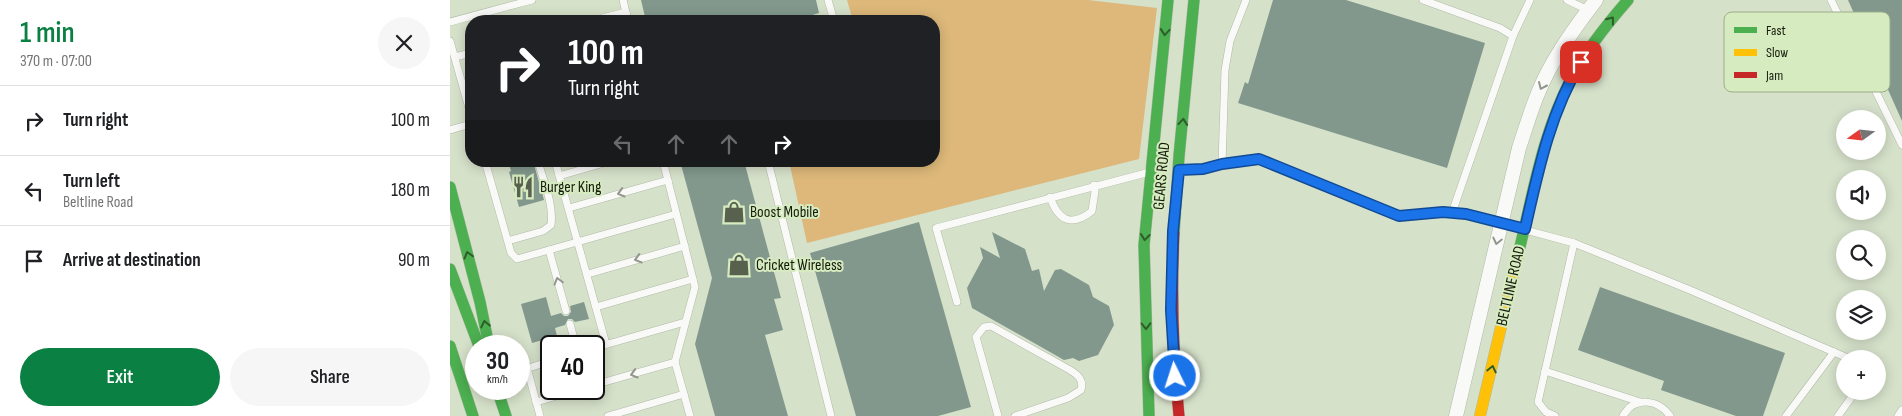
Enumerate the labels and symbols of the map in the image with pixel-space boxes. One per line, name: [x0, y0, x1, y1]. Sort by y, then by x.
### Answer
legend: [1724, 12, 1890, 92]
one-way arrow: [1606, 17, 1614, 26]
text: Fast: [1766, 22, 1786, 39]
one-way arrow: [1160, 28, 1171, 36]
pin: [1560, 41, 1602, 83]
text: Slow: [1766, 44, 1788, 61]
text: Jam: [1765, 67, 1783, 84]
one-way arrow: [1538, 81, 1548, 90]
north arrow: [1836, 110, 1886, 160]
one-way arrow: [1178, 117, 1189, 125]
street label: GEARS ROAD: [1150, 141, 1174, 211]
restaurant icon: Burger King: [510, 174, 536, 200]
place label: Burger King: [540, 178, 601, 197]
one-way arrow: [617, 187, 625, 197]
shop icon: Boost Mobile: [721, 199, 747, 225]
place label: Boost Mobile: [750, 203, 819, 222]
one-way arrow: [1140, 233, 1151, 241]
one-way arrow: [1492, 237, 1503, 246]
street label: BELTLINE ROAD: [1493, 244, 1529, 328]
one-way arrow: [463, 250, 474, 259]
shop icon: Cricket Wireless: [726, 252, 752, 278]
one-way arrow: [634, 254, 642, 264]
place label: Cricket Wireless: [756, 256, 842, 275]
one-way arrow: [553, 277, 563, 285]
one-way arrow: [480, 320, 491, 329]
one-way arrow: [1141, 322, 1152, 330]
speed limit sign: 40: [540, 335, 605, 400]
position arrow: [1148, 349, 1200, 401]
one-way arrow: [1486, 364, 1497, 373]
one-way arrow: [631, 368, 639, 378]

